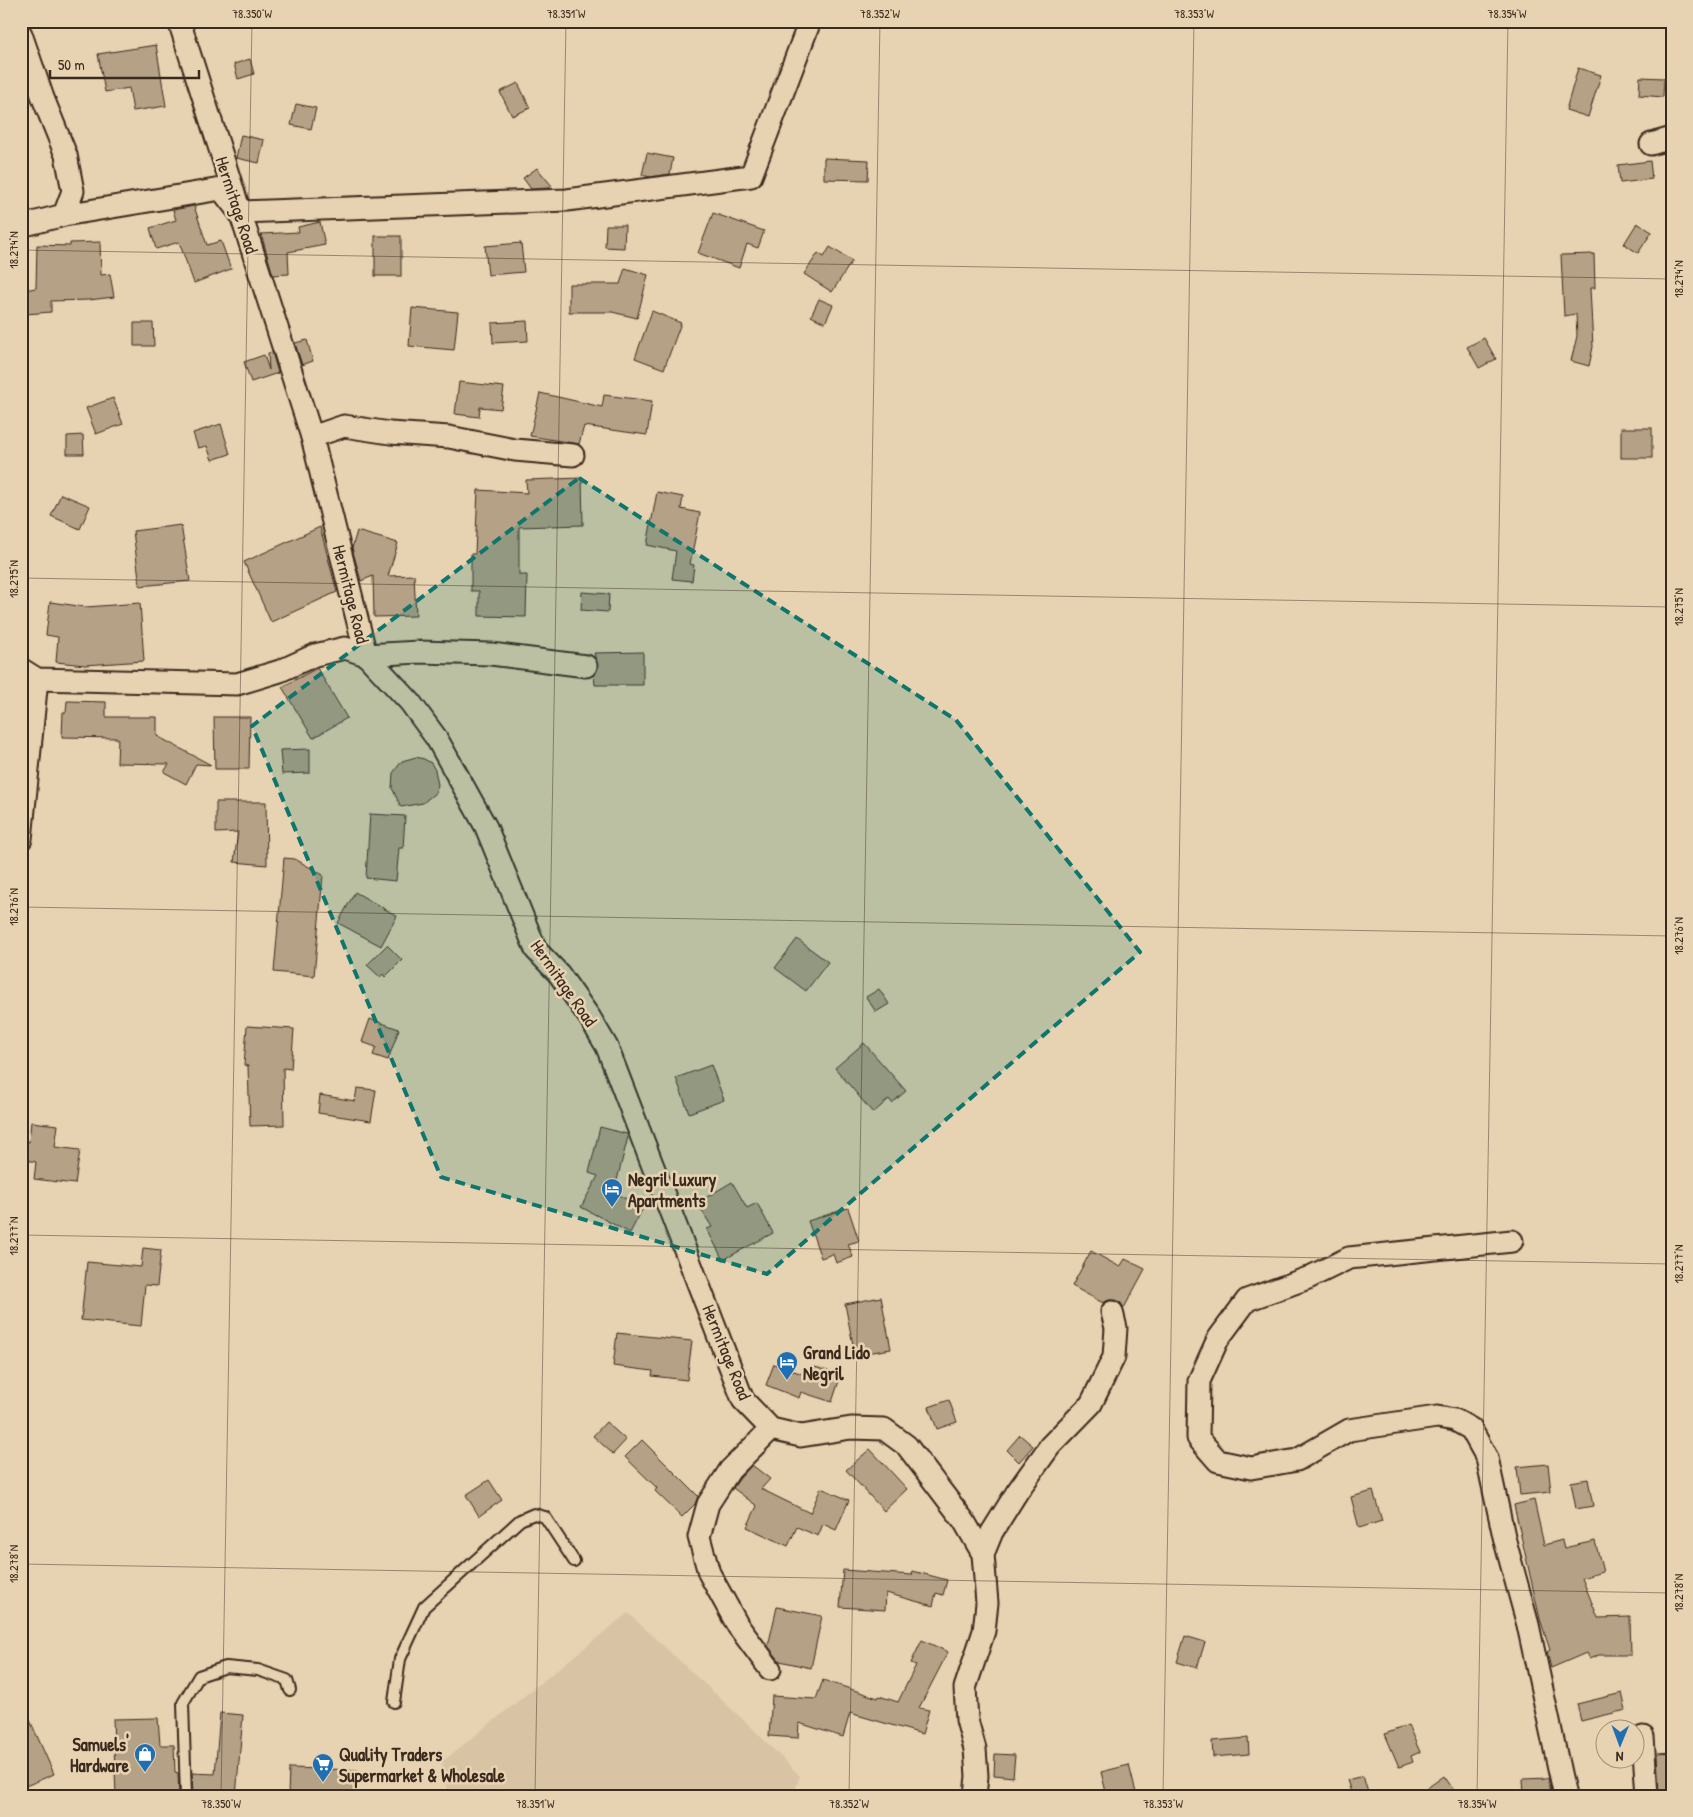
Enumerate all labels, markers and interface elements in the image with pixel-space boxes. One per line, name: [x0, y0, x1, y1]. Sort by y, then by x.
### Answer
text: 78.350°W: [232, 5, 272, 22]
text: 78.351°W: [547, 5, 586, 22]
text: 78.352°W: [860, 5, 901, 22]
text: 78.353°W: [1174, 5, 1214, 22]
text: 78.354°W: [1488, 5, 1527, 22]
scale bar: [50, 48, 199, 80]
text: 50 m: [58, 54, 85, 75]
street label: Hermitage Road: [210, 153, 264, 257]
text: 18.274°N: [5, 231, 22, 269]
text: 18.274°N: [1670, 260, 1687, 298]
street label: Hermitage Road: [327, 542, 375, 646]
text: 18.275°N: [5, 560, 22, 598]
text: 18.275°N: [1670, 588, 1687, 626]
text: 18.276°N: [5, 888, 22, 926]
text: 18.276°N: [1670, 917, 1687, 955]
street label: Hermitage Road: [525, 935, 603, 1031]
place label: Negril Luxury Apartments: [628, 1167, 717, 1214]
hotel icon: Negril Luxury Apartments: [600, 1177, 624, 1208]
text: 18.277°N: [5, 1217, 22, 1255]
text: 18.277°N: [1670, 1245, 1687, 1283]
street label: Hermitage Road: [697, 1301, 757, 1403]
place label: Grand Lido Negril: [803, 1340, 871, 1387]
hotel icon: Grand Lido Negril: [775, 1350, 799, 1381]
text: 18.278°N: [5, 1545, 22, 1583]
text: 18.278°N: [1670, 1574, 1687, 1612]
north arrow: [1596, 1720, 1646, 1770]
place label: Samuels' Hardware: [70, 1732, 130, 1778]
shop icon: Samuels' Hardware: [133, 1742, 157, 1773]
place label: Quality Traders Supermarket & Wholesale: [339, 1742, 506, 1789]
text: N: [1615, 1748, 1624, 1767]
supermarket icon: Quality Traders Supermarket & Wholesale: [311, 1752, 335, 1783]
text: 78.350°W: [201, 1795, 241, 1812]
text: 78.351°W: [516, 1795, 555, 1812]
text: 78.352°W: [829, 1795, 870, 1812]
text: 78.353°W: [1143, 1795, 1183, 1812]
text: 78.354°W: [1458, 1795, 1497, 1812]

